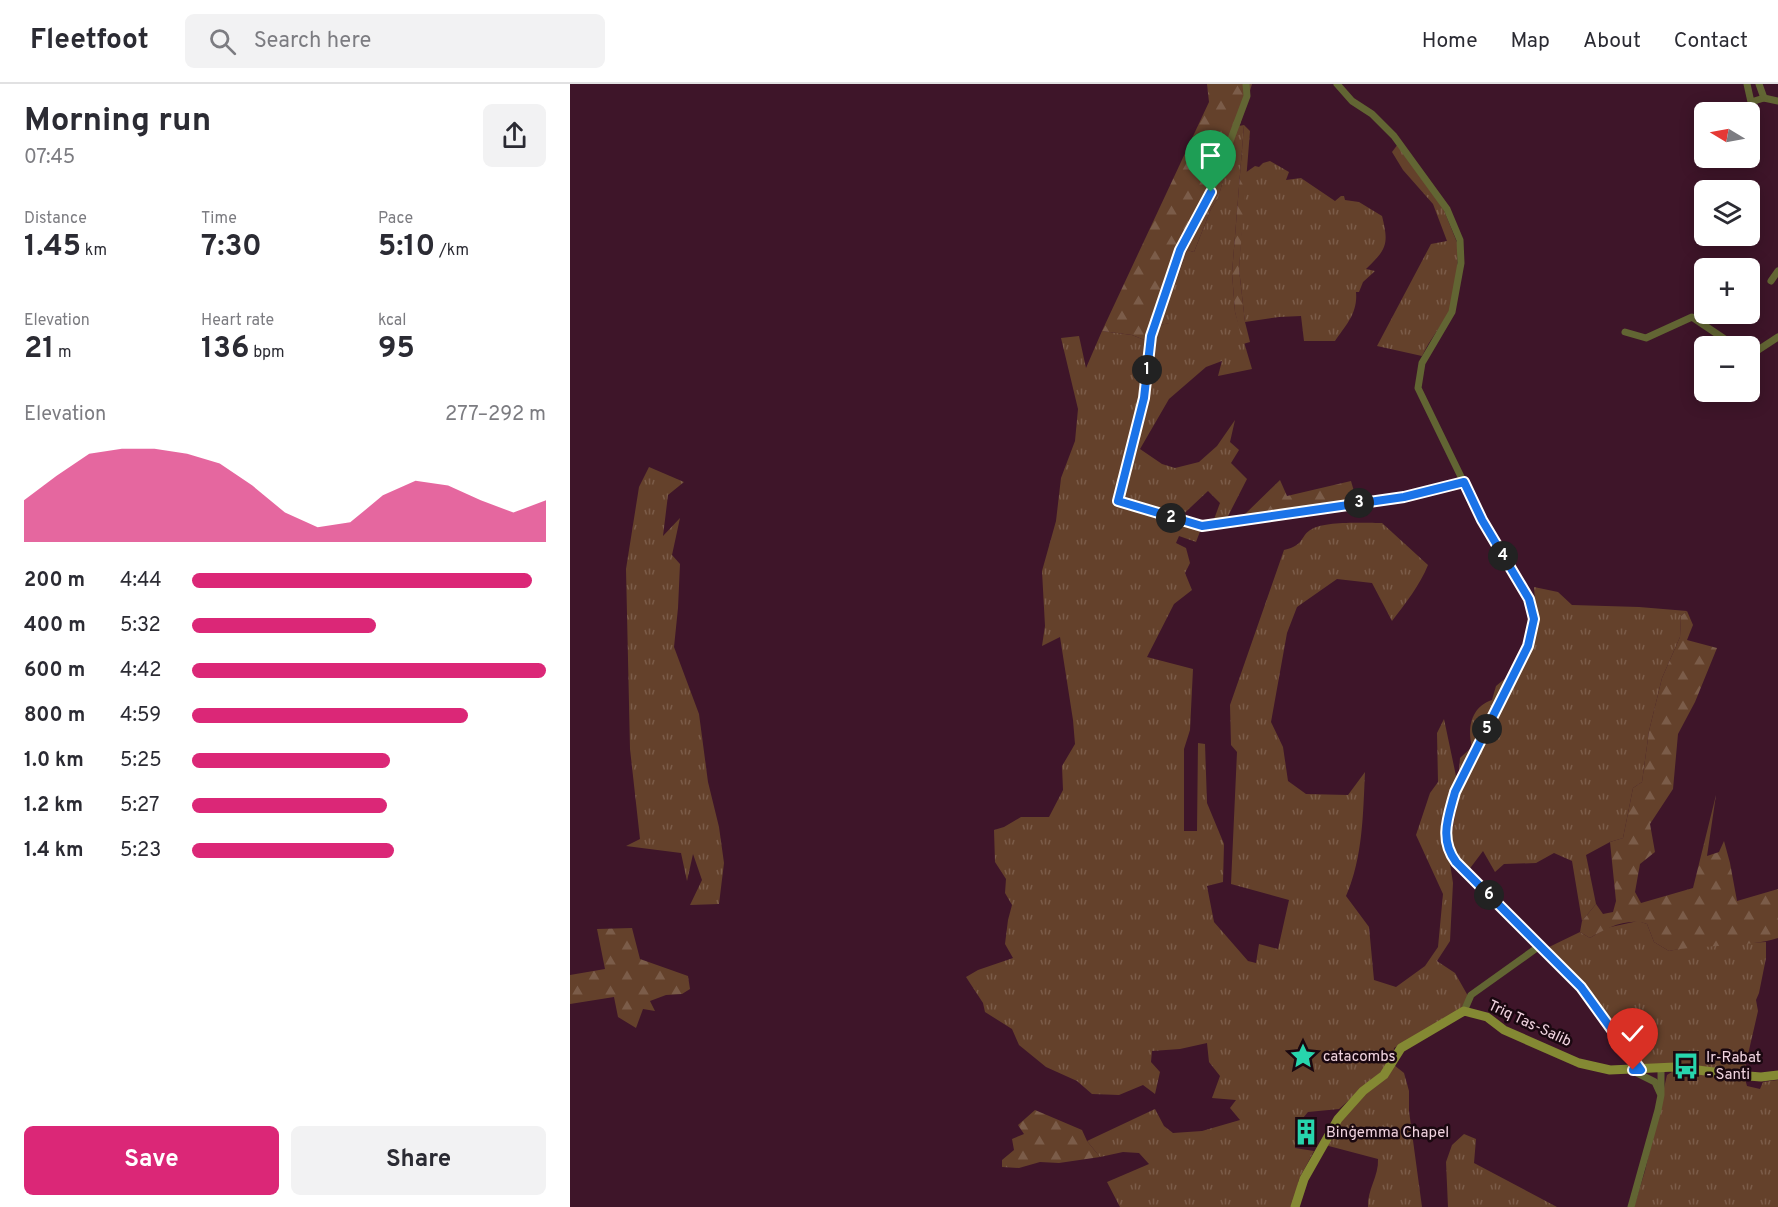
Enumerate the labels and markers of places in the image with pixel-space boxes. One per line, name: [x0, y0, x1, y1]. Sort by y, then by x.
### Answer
pin: [1185, 130, 1236, 192]
pin: 1: [1132, 355, 1162, 385]
pin: 3: [1344, 488, 1374, 518]
pin: 2: [1156, 503, 1186, 533]
pin: 4: [1488, 541, 1518, 571]
pin: 5: [1472, 714, 1502, 744]
pin: 6: [1474, 880, 1504, 910]
pin: [1607, 1008, 1658, 1070]
place icon: catacombs: [1288, 1041, 1318, 1071]
place label: catacombs: [1323, 1048, 1396, 1067]
place label: Ir-Rabat - Santi: [1706, 1049, 1761, 1085]
bus stop icon: Ir-Rabat - Santi: [1671, 1051, 1701, 1081]
building icon: Binġemma Chapel: [1291, 1117, 1321, 1147]
place label: Binġemma Chapel: [1326, 1124, 1449, 1143]

